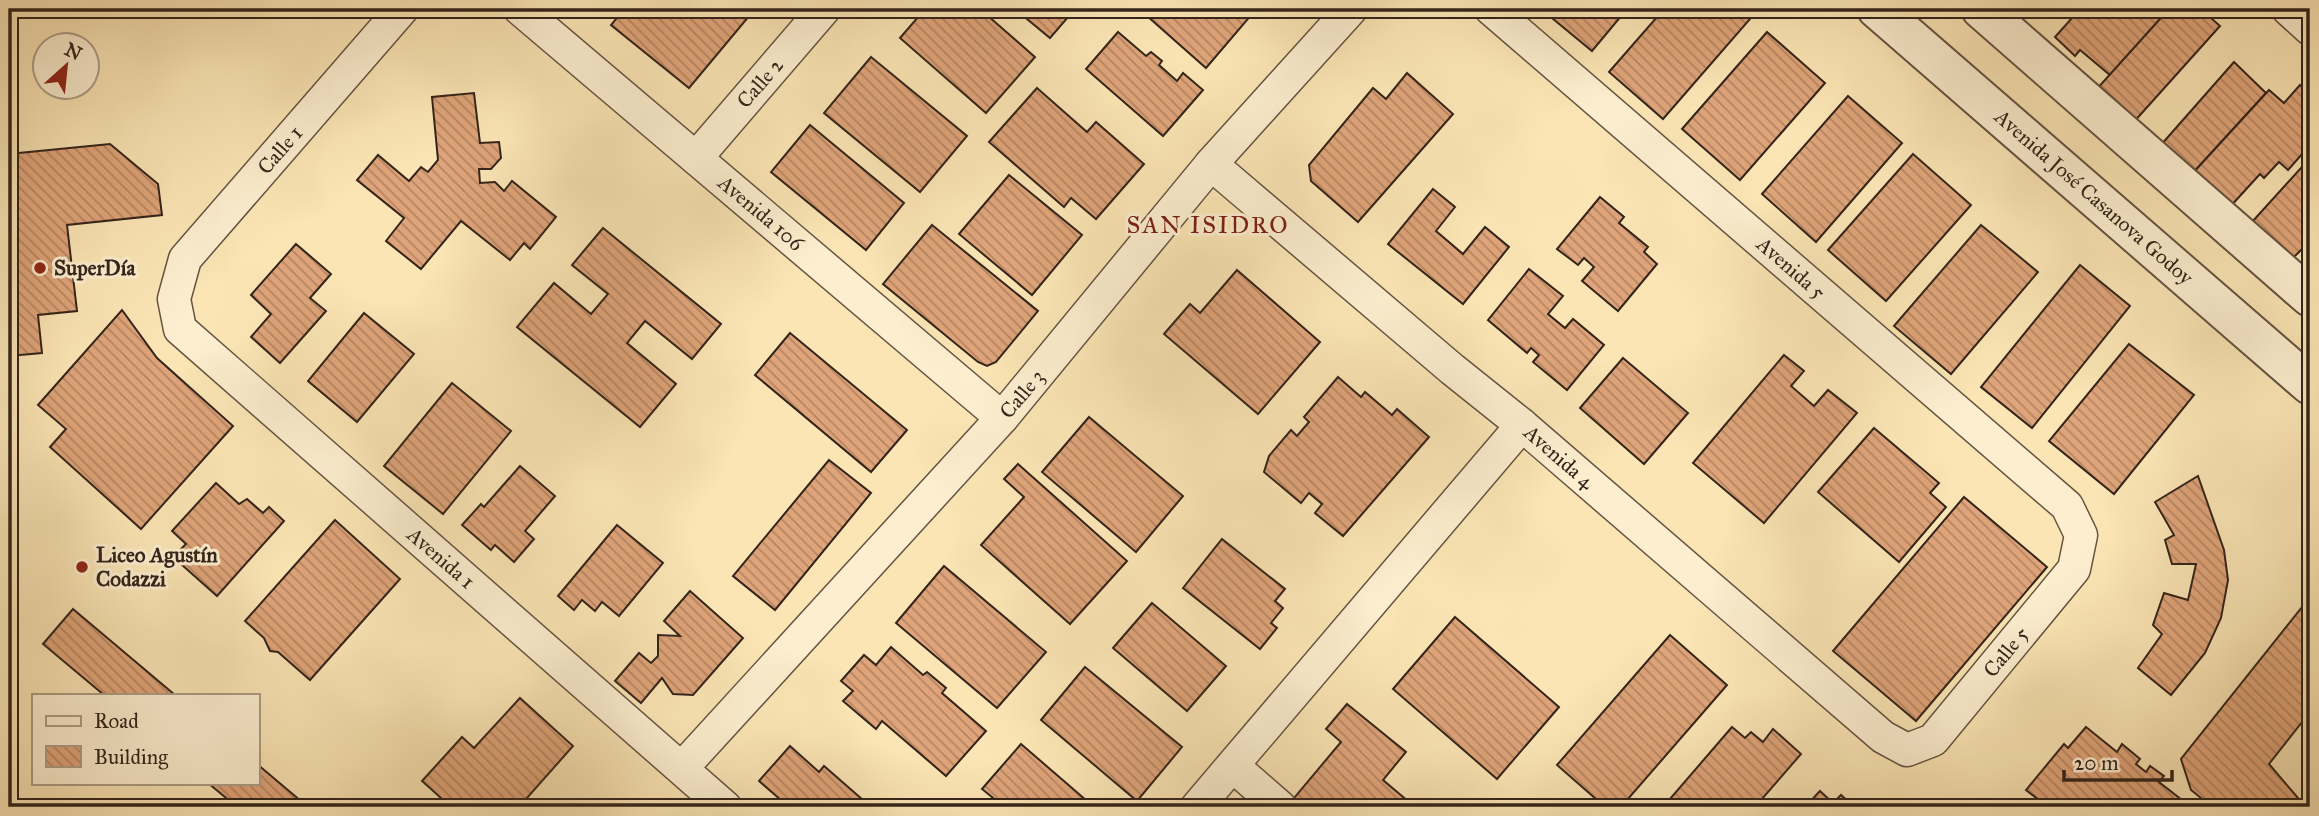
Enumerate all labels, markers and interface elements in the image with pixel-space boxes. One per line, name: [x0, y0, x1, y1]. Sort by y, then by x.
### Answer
north arrow: [32, 32, 102, 102]
text: N: [61, 37, 86, 65]
street label: Calle 2: [731, 52, 789, 113]
street label: Avenida José Casanova Godoy: [1989, 103, 2200, 291]
street label: Calle 1: [252, 120, 308, 180]
street label: Avenida 106: [712, 169, 810, 257]
district label: SAN ISIDRO: [1126, 210, 1290, 240]
street label: Avenida 5: [1751, 230, 1831, 305]
place label: SuperDía: [54, 255, 136, 281]
marker: SuperDía: [32, 260, 48, 276]
street label: Calle 3: [994, 364, 1050, 424]
street label: Avenida 4: [1518, 419, 1600, 495]
street label: Avenida 1: [401, 521, 480, 594]
place label: Liceo Agustín Codazzi: [96, 542, 218, 592]
marker: Liceo Agustín Codazzi: [74, 559, 90, 575]
street label: Calle 5: [1978, 621, 2034, 683]
legend: [32, 694, 259, 784]
text: Road: [94, 708, 139, 734]
scale bar: [2064, 739, 2172, 783]
text: Building: [94, 744, 168, 770]
text: 20 m: [2074, 750, 2119, 776]

